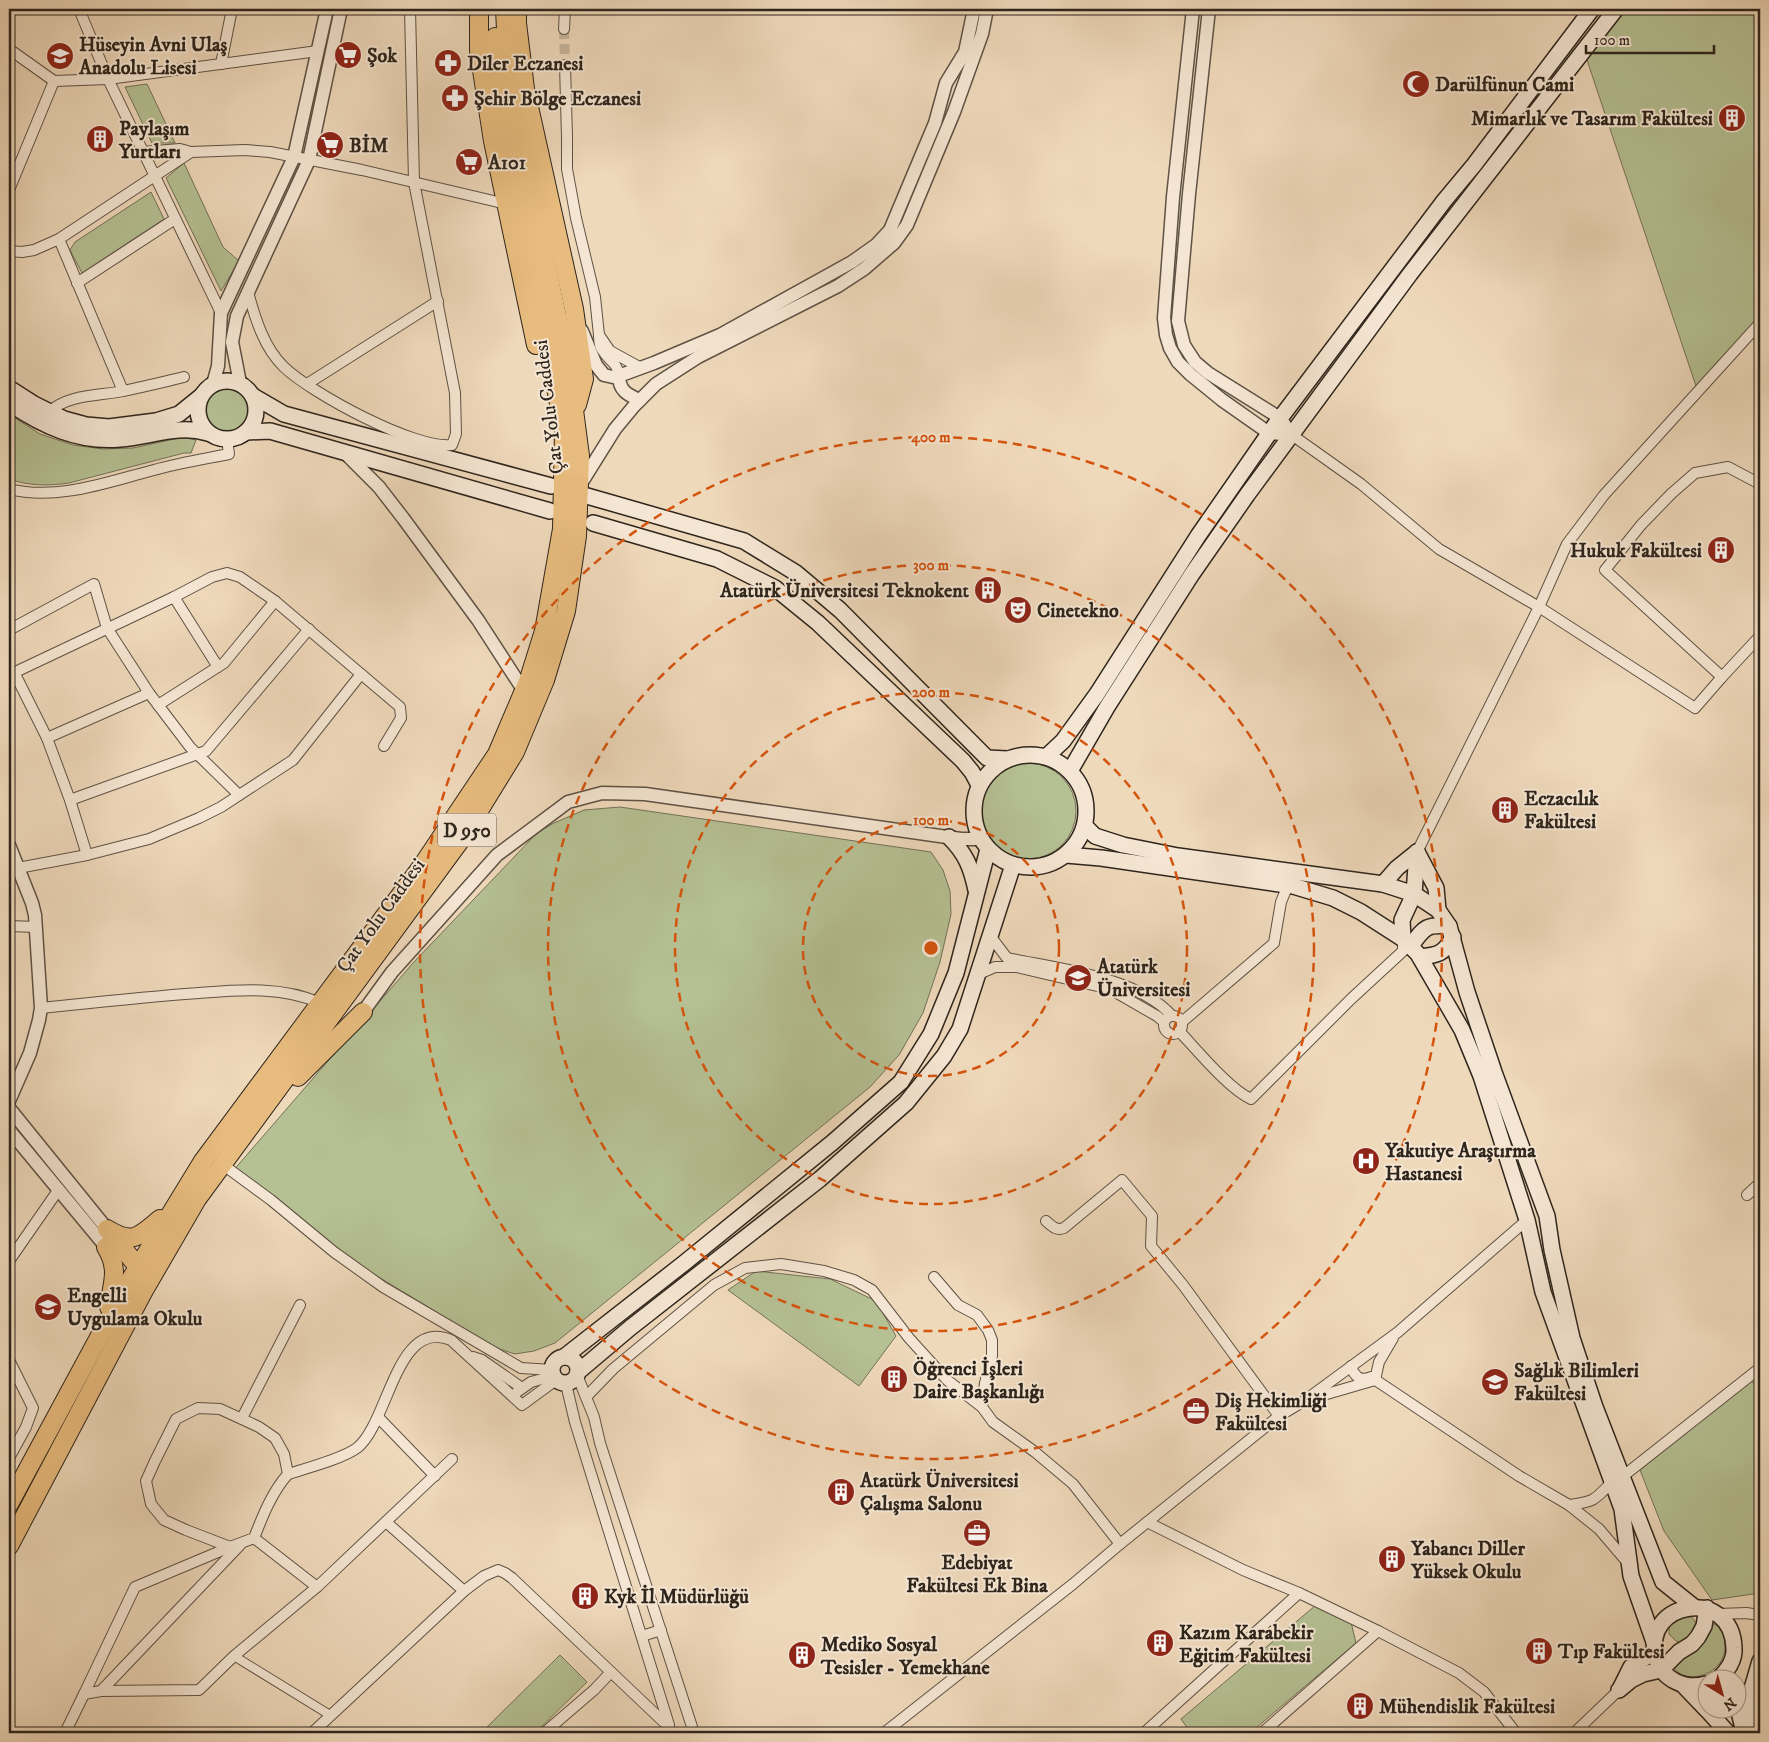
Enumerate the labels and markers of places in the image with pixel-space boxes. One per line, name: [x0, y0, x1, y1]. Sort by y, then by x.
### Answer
place label: Hüseyin Avni Ulaş Anadolu Lisesi: [78, 33, 228, 81]
supermarket icon: Şok: [333, 40, 363, 70]
school or university icon: Hüseyin Avni Ulaş Anadolu Lisesi: [45, 41, 75, 71]
place label: Şok: [367, 44, 398, 69]
pharmacy icon: Diler Eczanesi: [433, 48, 463, 78]
place label: Diler Eczanesi: [467, 52, 583, 77]
mosque icon: Darülfünun Cami: [1401, 69, 1431, 99]
place label: Darülfünun Cami: [1435, 73, 1574, 98]
pharmacy icon: Şehir Bölge Eczanesi: [440, 83, 470, 113]
place label: Şehir Bölge Eczanesi: [474, 87, 641, 112]
building icon: Mimarlık ve Tasarım Fakültesi: [1717, 103, 1747, 133]
place label: Mimarlık ve Tasarım Fakültesi: [1471, 107, 1713, 132]
place label: Paylaşım Yurtları: [118, 117, 190, 165]
building icon: Paylaşım Yurtları: [85, 124, 115, 154]
supermarket icon: BİM: [315, 130, 345, 160]
place label: BİM: [349, 133, 388, 159]
supermarket icon: A101: [454, 147, 484, 177]
place label: A101: [487, 151, 526, 176]
building icon: Hukuk Fakültesi: [1706, 535, 1736, 565]
place label: Hukuk Fakültesi: [1570, 539, 1702, 564]
building icon: Atatürk Üniversitesi Teknokent: [973, 575, 1003, 605]
place label: Atatürk Üniversitesi Teknokent: [719, 578, 970, 604]
theatre icon: Cinetekno: [1003, 595, 1033, 625]
place label: Cinetekno: [1037, 599, 1119, 624]
place label: Eczacılık Fakültesi: [1524, 787, 1600, 835]
building icon: Eczacılık Fakültesi: [1490, 795, 1520, 825]
centre of rings: [922, 939, 940, 957]
place label: Atatürk Üniversitesi: [1096, 955, 1190, 1003]
school or university icon: Atatürk Üniversitesi: [1063, 963, 1093, 993]
place label: Yakutiye Araştırma Hastanesi: [1384, 1139, 1536, 1187]
hospital icon: Yakutiye Araştırma Hastanesi: [1351, 1146, 1381, 1176]
place label: Engelli Uygulama Okulu: [67, 1284, 203, 1332]
school or university icon: Engelli Uygulama Okulu: [33, 1292, 63, 1322]
place label: Öğrenci İşleri Daire Başkanlığı: [913, 1356, 1044, 1405]
place label: Sağlık Bilimleri Fakültesi: [1514, 1359, 1639, 1407]
building icon: Öğrenci İşleri Daire Başkanlığı: [879, 1364, 909, 1394]
school or university icon: Sağlık Bilimleri Fakültesi: [1480, 1367, 1510, 1397]
place label: Diş Hekimliği Fakültesi: [1215, 1389, 1327, 1437]
office icon: Diş Hekimliği Fakültesi: [1181, 1396, 1211, 1426]
place label: Atatürk Üniversitesi Çalışma Salonu: [859, 1468, 1019, 1517]
building icon: Atatürk Üniversitesi Çalışma Salonu: [826, 1477, 856, 1507]
office icon: Edebiyat Fakültesi Ek Bina: [962, 1518, 992, 1548]
place label: Yabancı Diller Yüksek Okulu: [1410, 1537, 1525, 1585]
building icon: Yabancı Diller Yüksek Okulu: [1377, 1544, 1407, 1574]
place label: Edebiyat Fakültesi Ek Bina: [906, 1551, 1048, 1599]
building icon: Kyk İl Müdürlüğü: [570, 1581, 600, 1611]
place label: Kyk İl Müdürlüğü: [604, 1584, 749, 1610]
place label: Kazım Karabekir Eğitim Fakültesi: [1179, 1621, 1314, 1669]
building icon: Kazım Karabekir Eğitim Fakültesi: [1145, 1628, 1175, 1658]
place label: Mediko Sosyal Tesisler - Yemekhane: [820, 1633, 990, 1681]
building icon: Tıp Fakültesi: [1524, 1636, 1554, 1666]
building icon: Mediko Sosyal Tesisler - Yemekhane: [787, 1640, 817, 1670]
place label: Tıp Fakültesi: [1557, 1640, 1665, 1665]
building icon: Mühendislik Fakültesi: [1345, 1691, 1375, 1721]
place label: Mühendislik Fakültesi: [1379, 1695, 1555, 1720]

